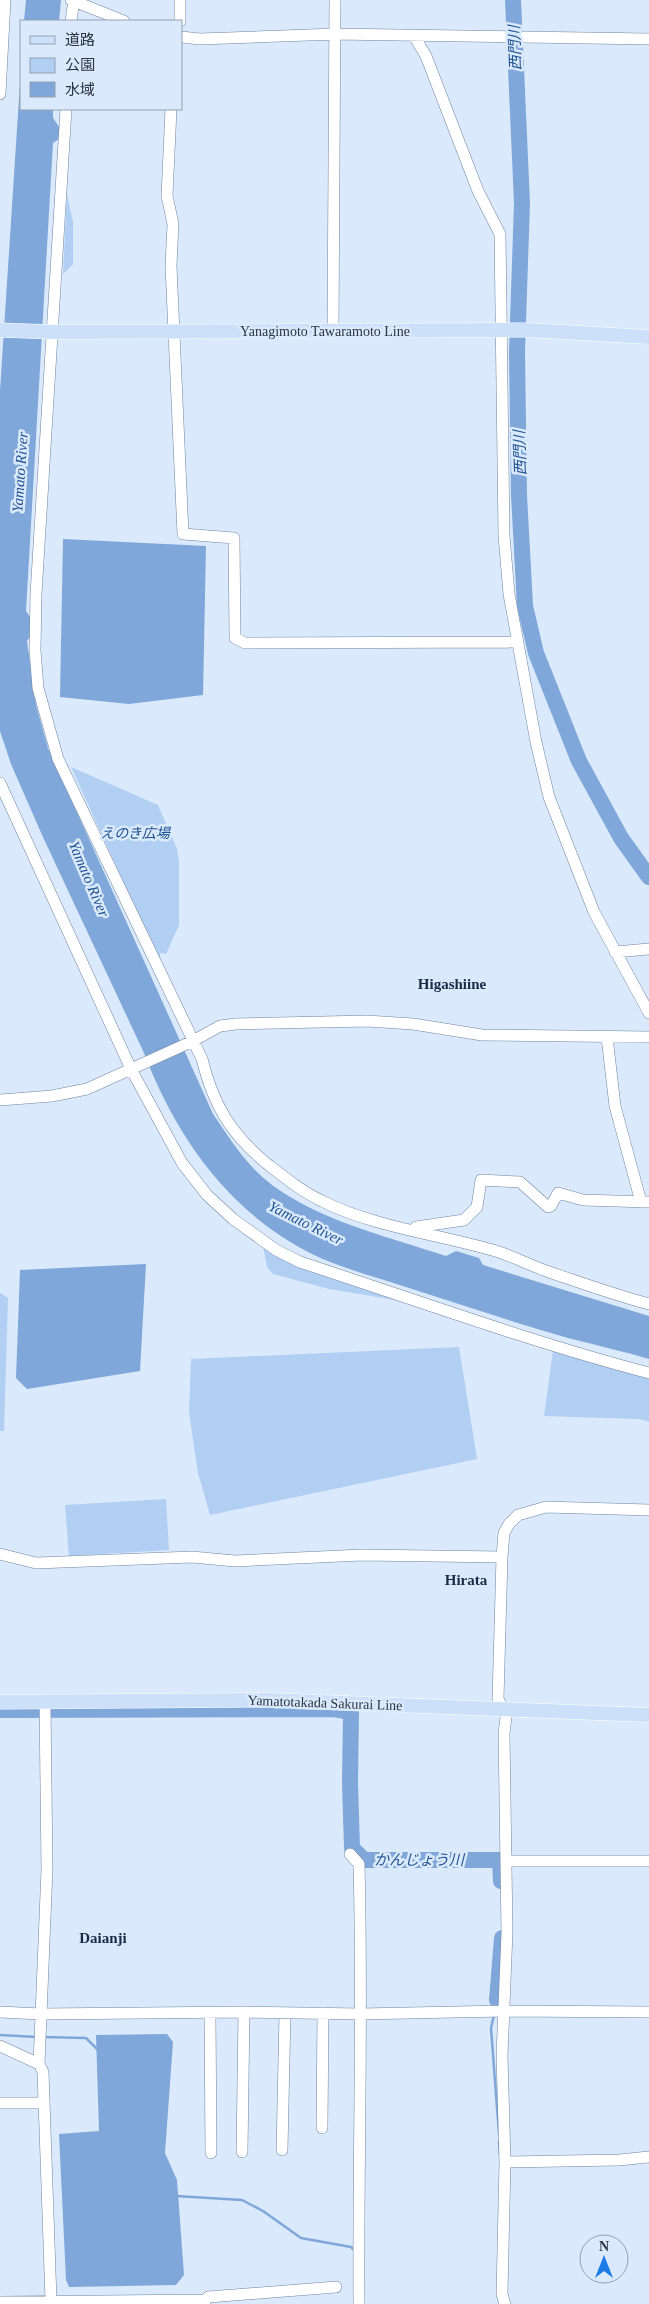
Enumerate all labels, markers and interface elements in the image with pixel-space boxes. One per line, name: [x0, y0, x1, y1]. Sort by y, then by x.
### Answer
legend: [20, 20, 182, 110]
water label: 西門川: [506, 23, 524, 71]
text: 道路: [65, 32, 95, 48]
text: 公園: [65, 57, 95, 73]
text: 水域: [65, 82, 95, 98]
street label: Yanagimoto Tawaramoto Line: [240, 324, 410, 339]
water label: 西門川: [511, 428, 529, 476]
water label: Yamato River: [9, 431, 31, 513]
park label: えのき広場: [100, 826, 172, 841]
water label: Yamato River: [66, 839, 112, 919]
district label: Higashiine: [418, 976, 487, 992]
water label: Yamato River: [266, 1198, 346, 1248]
district label: Hirata: [445, 1572, 488, 1588]
street label: Yamatotakada Sakurai Line: [247, 1693, 403, 1713]
water label: かんじょう川: [374, 1852, 466, 1868]
district label: Daianji: [79, 1930, 127, 1946]
north arrow: [579, 2234, 629, 2284]
text: N: [599, 2239, 609, 2254]

